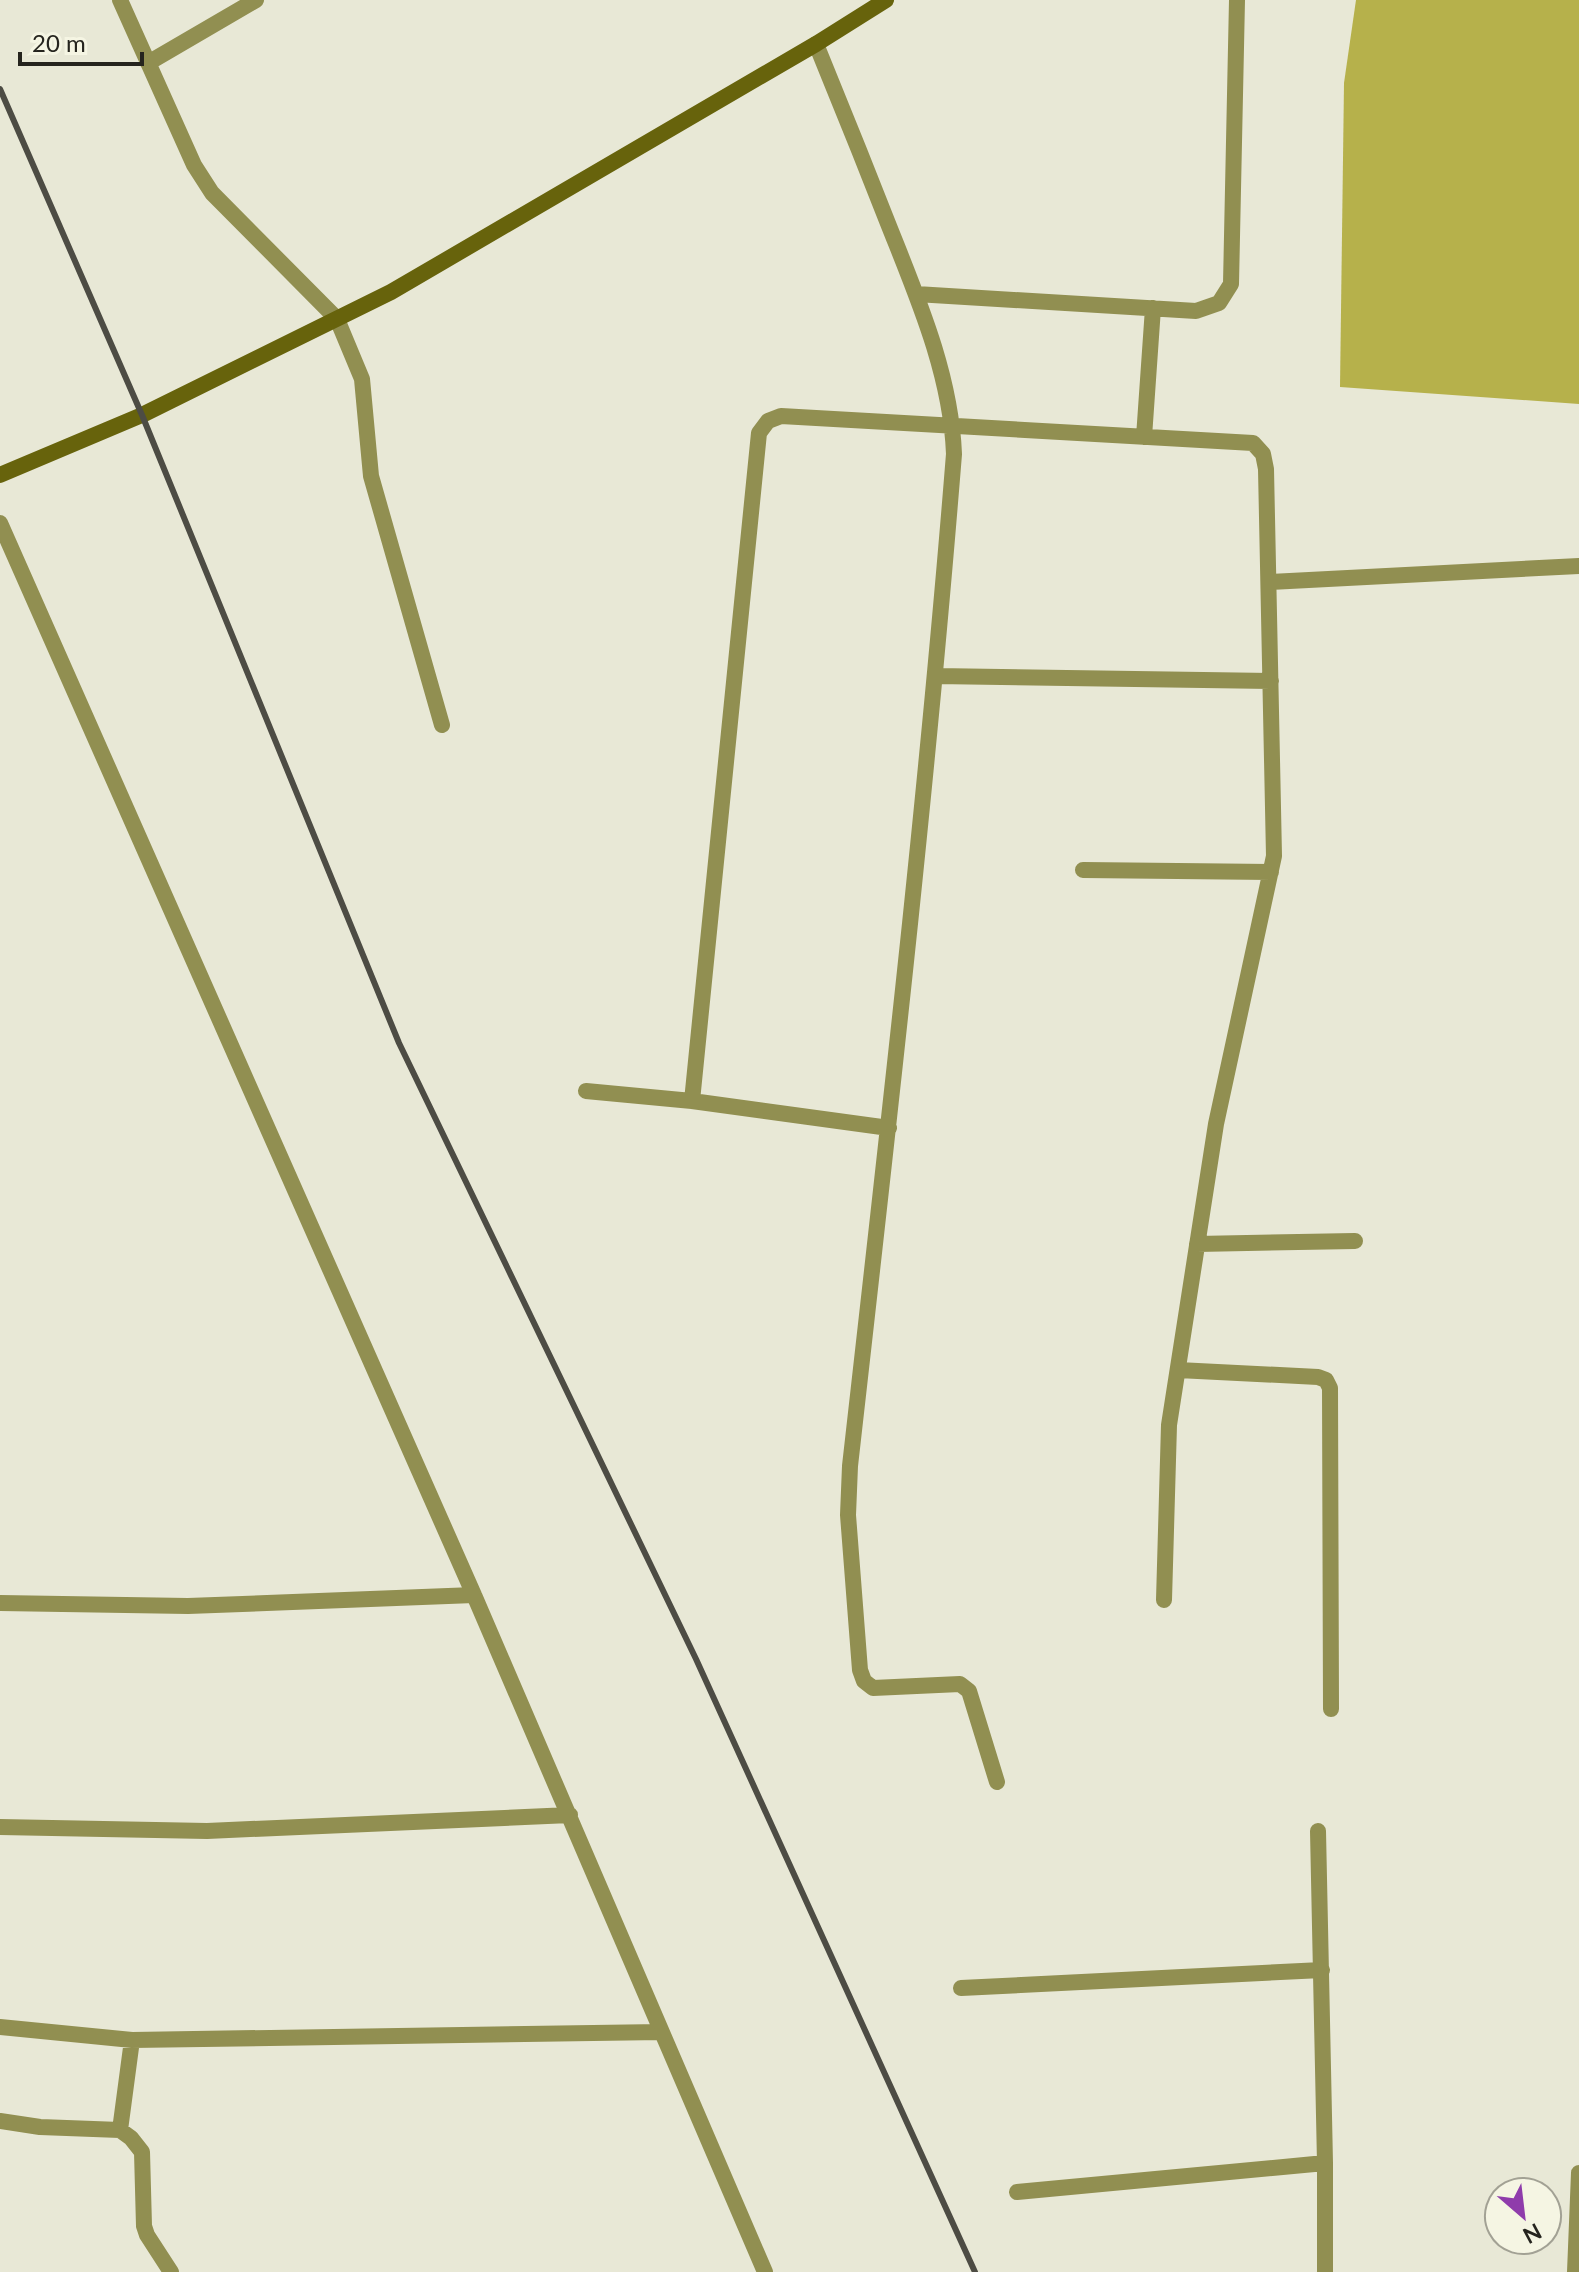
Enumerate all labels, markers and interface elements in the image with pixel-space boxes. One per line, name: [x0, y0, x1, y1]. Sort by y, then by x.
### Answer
scale bar: [20, 16, 142, 66]
text: 20 m: [32, 28, 86, 57]
north arrow: [1483, 2176, 1563, 2256]
text: N: [1519, 2218, 1546, 2250]

